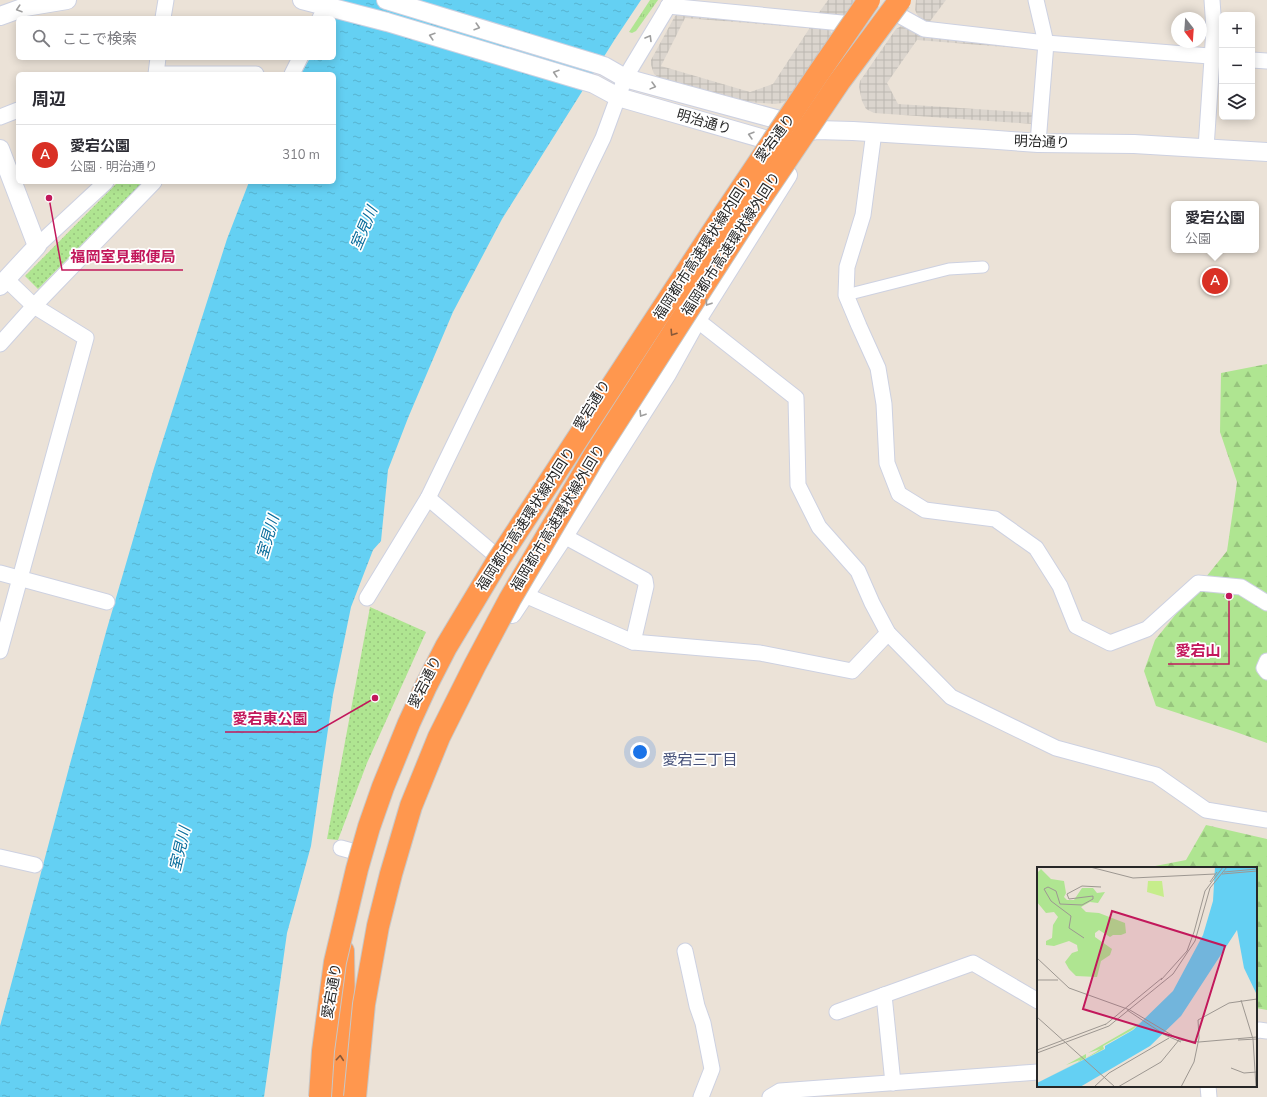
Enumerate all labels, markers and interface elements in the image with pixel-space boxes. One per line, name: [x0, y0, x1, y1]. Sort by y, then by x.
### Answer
one-way arrow: [16, 4, 23, 13]
north arrow: [1171, 12, 1207, 48]
map controls: [1219, 12, 1255, 120]
button: +: [1219, 12, 1255, 48]
search box: [16, 16, 336, 60]
one-way arrow: [473, 22, 480, 31]
icon: search: [30, 27, 52, 49]
text: ここで検索: [62, 29, 137, 49]
one-way arrow: [428, 32, 435, 41]
one-way arrow: [644, 35, 652, 42]
button: −: [1219, 48, 1255, 84]
one-way arrow: [553, 69, 560, 78]
one-way arrow: [649, 81, 656, 90]
button: layers: [1219, 84, 1255, 120]
text: 周辺: [32, 88, 66, 111]
street label: 明治通り: [674, 105, 734, 139]
street label: 愛宕通り: [751, 110, 799, 166]
one-way arrow: [748, 131, 755, 140]
street label: 明治通り: [1014, 132, 1070, 152]
text: 愛宕公園: [70, 136, 130, 156]
text: A: [40, 146, 50, 164]
text: 310 m: [282, 146, 320, 164]
text: 公園 · 明治通り: [70, 158, 158, 176]
street label: 福岡都市高速環状線外回り: [677, 168, 785, 320]
street label: 福岡都市高速環状線内回り: [649, 172, 757, 324]
popup: [1171, 201, 1259, 253]
water label: 室見川: [346, 202, 383, 253]
text: 愛宕公園: [1185, 208, 1245, 228]
text: 公園: [1185, 230, 1211, 248]
callout: 福岡室見郵便局: [62, 243, 183, 270]
text: 福岡室見郵便局: [69, 247, 176, 267]
pin: A: [1202, 266, 1228, 296]
one-way arrow: [706, 298, 713, 305]
one-way arrow: [671, 329, 678, 336]
street label: 愛宕通り: [569, 376, 615, 434]
one-way arrow: [639, 410, 646, 417]
street label: 福岡都市高速環状線外回り: [507, 441, 609, 595]
street label: 福岡都市高速環状線内回り: [472, 443, 580, 595]
water label: 室見川: [252, 511, 284, 561]
callout: 愛宕山: [1168, 637, 1229, 664]
text: 愛宕山: [1175, 641, 1221, 661]
street label: 愛宕通り: [404, 653, 446, 711]
callout: 愛宕東公園: [225, 705, 316, 732]
text: 愛宕東公園: [232, 709, 308, 729]
your location: [630, 742, 650, 762]
district label: 愛宕三丁目: [662, 750, 738, 770]
water label: 室見川: [165, 823, 195, 873]
inset map: [1037, 867, 1257, 1087]
street label: 愛宕通り: [318, 962, 346, 1020]
one-way arrow: [336, 1055, 345, 1061]

